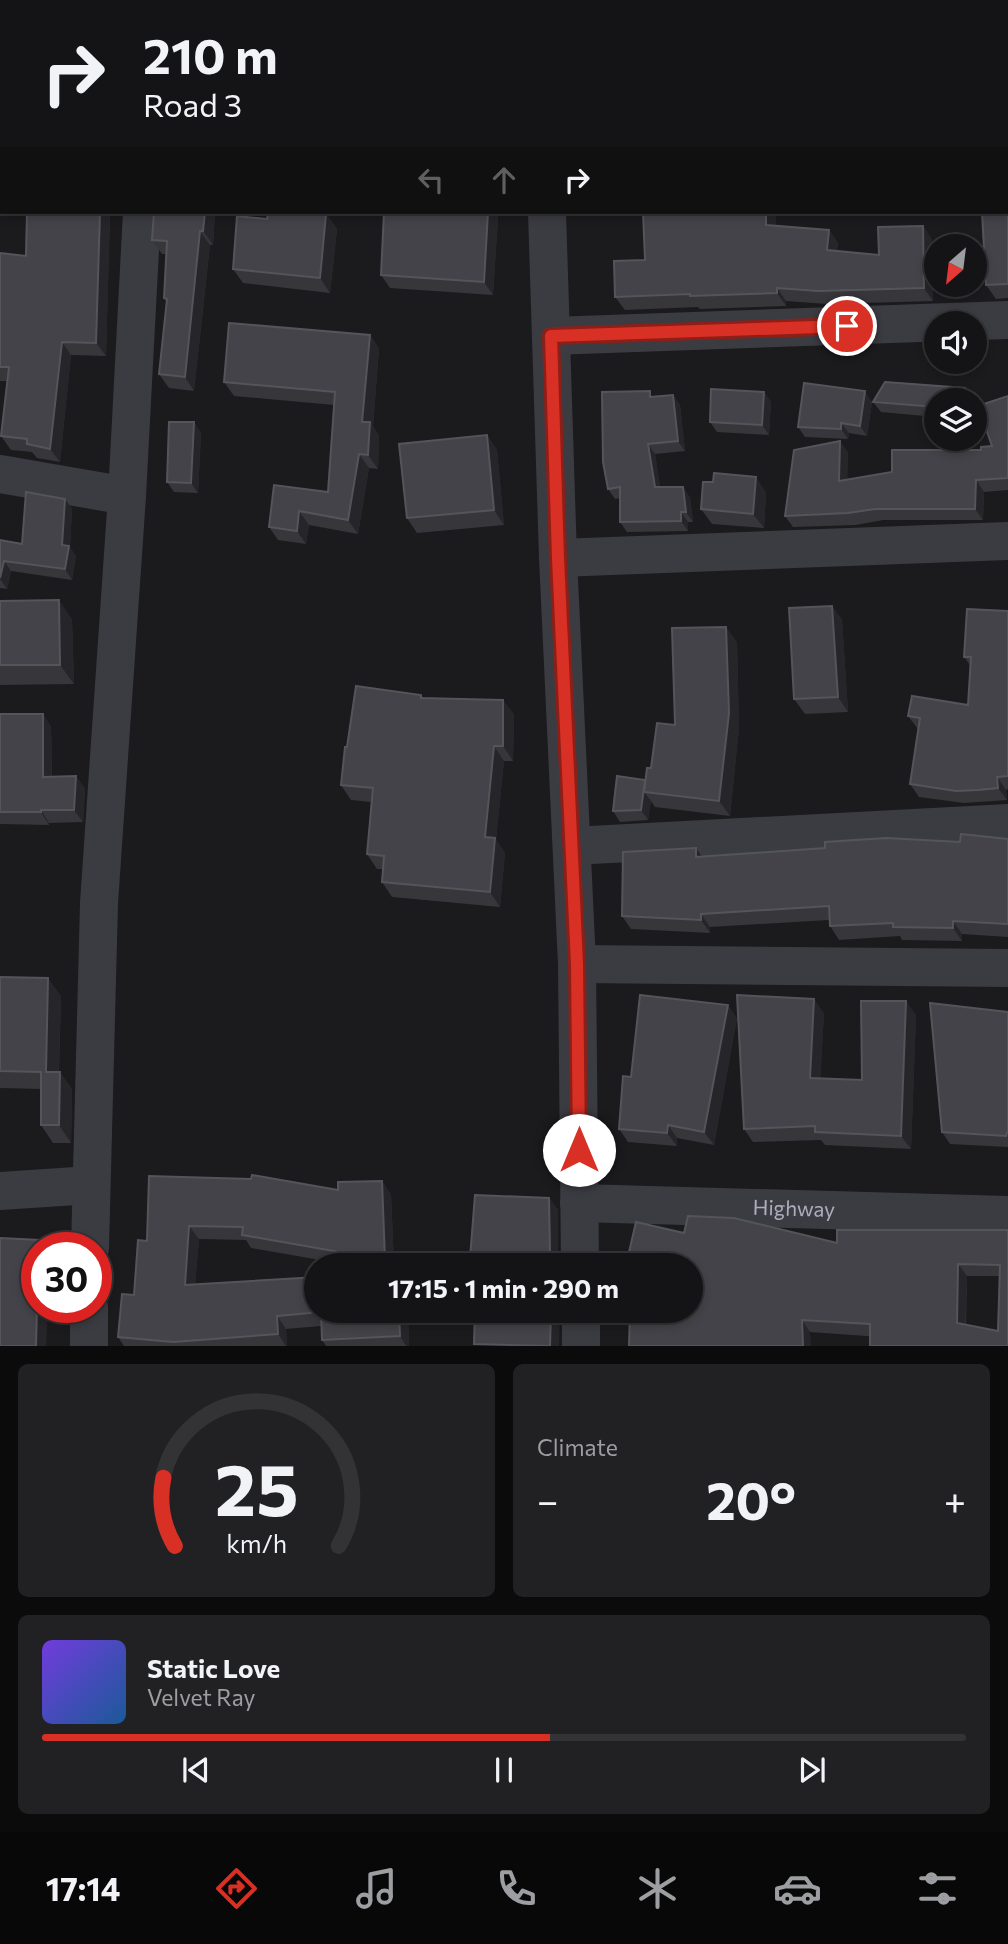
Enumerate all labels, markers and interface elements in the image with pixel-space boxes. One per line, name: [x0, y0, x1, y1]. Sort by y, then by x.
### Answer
text: 210 m: [143, 24, 278, 84]
icon: right: [28, 28, 119, 119]
text: Road 3: [143, 84, 242, 124]
icon: left: [412, 161, 450, 199]
icon: ahead: [485, 161, 523, 199]
icon: right: [558, 161, 596, 199]
north arrow: [924, 234, 987, 298]
map controls: [924, 234, 987, 451]
pin: [817, 296, 877, 356]
icon: arrive: [828, 307, 866, 345]
button: sound: [924, 311, 987, 374]
button: layers: [924, 388, 987, 451]
position arrow: [542, 1113, 616, 1187]
street label: Highway: [752, 1194, 836, 1221]
speed limit sign: 30: [21, 1232, 112, 1323]
text: 17:15 · 1 min · 290 m: [388, 1272, 619, 1303]
text: Climate: [537, 1433, 618, 1461]
text: 25: [215, 1443, 298, 1532]
text: 20°: [706, 1467, 796, 1531]
text: −: [537, 1476, 559, 1523]
text: +: [944, 1476, 966, 1523]
text: km/h: [226, 1528, 287, 1558]
text: Static Love: [147, 1652, 280, 1683]
text: Velvet Ray: [147, 1683, 255, 1711]
icon: previous: [177, 1751, 215, 1789]
icon: pause: [485, 1751, 523, 1789]
icon: next: [793, 1751, 831, 1789]
icon: directions: [212, 1864, 261, 1913]
icon: music: [352, 1864, 401, 1913]
icon: phone: [492, 1864, 541, 1913]
icon: climate: [633, 1864, 682, 1913]
icon: car: [773, 1864, 822, 1913]
icon: filters: [913, 1864, 962, 1913]
text: 17:14: [46, 1868, 120, 1908]

